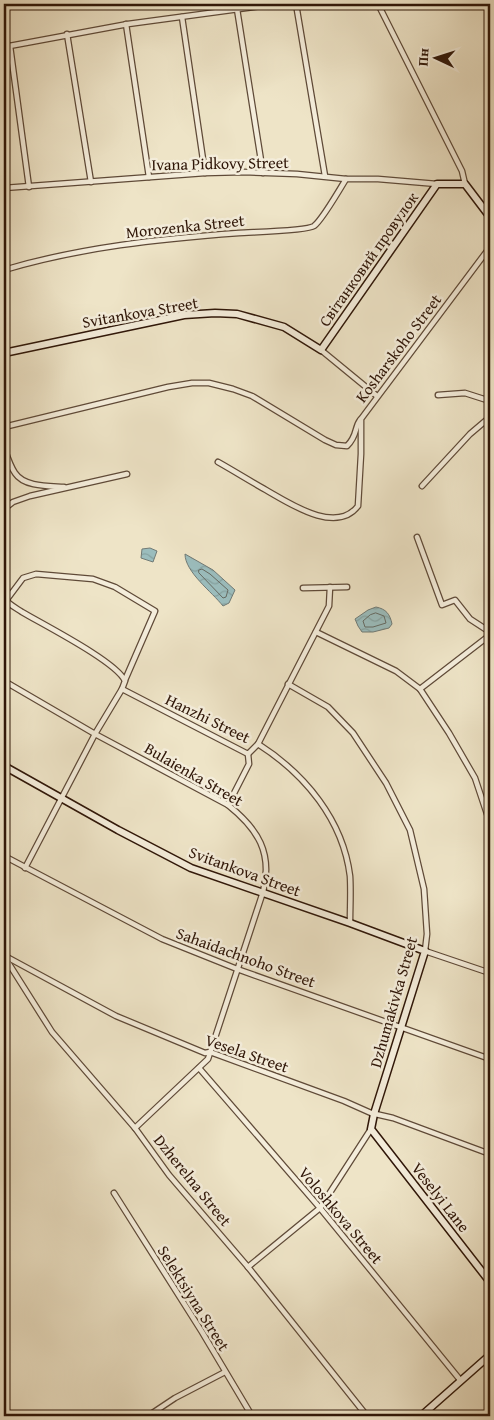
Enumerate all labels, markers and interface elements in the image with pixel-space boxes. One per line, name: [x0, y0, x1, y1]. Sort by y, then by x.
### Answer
north arrow: [412, 32, 462, 82]
text: Пн: [412, 47, 434, 67]
street label: Ivana Pidkovy Street: [151, 150, 289, 176]
street label: Світанковий провулок: [312, 186, 424, 331]
street label: Morozenka Street: [125, 208, 246, 244]
street label: Kosharskoho Street: [349, 288, 447, 407]
street label: Svitankova Street: [80, 290, 200, 334]
street label: Hanzhi Street: [162, 687, 255, 749]
street label: Bulaienka Street: [140, 736, 248, 812]
street label: Svitankova Street: [186, 840, 305, 902]
street label: Sahaidachnoho Street: [173, 921, 319, 993]
street label: Dzhumakivka Street: [363, 933, 423, 1070]
street label: Vesela Street: [202, 1027, 292, 1079]
street label: Dzherelna Street: [148, 1129, 238, 1231]
street label: Veselyi Lane: [406, 1157, 476, 1237]
street label: Voloshkova Street: [293, 1161, 389, 1269]
street label: Selektsiyna Street: [152, 1241, 236, 1356]

